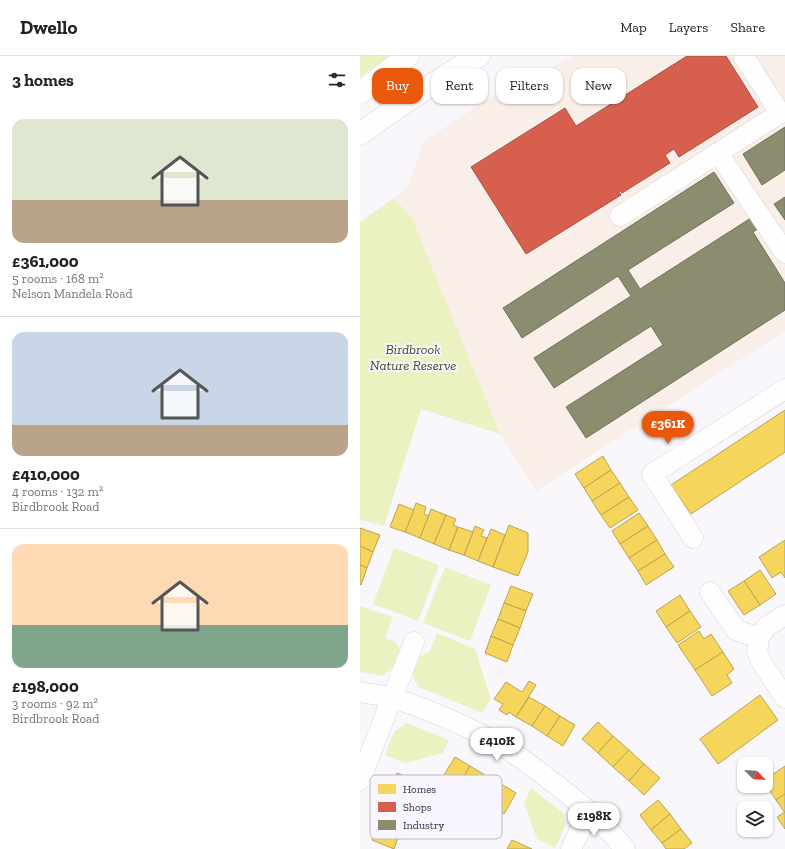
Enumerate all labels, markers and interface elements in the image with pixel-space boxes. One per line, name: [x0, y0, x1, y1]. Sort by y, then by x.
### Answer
text: Dwello: [20, 16, 77, 39]
text: Map: [620, 19, 647, 36]
text: Layers: [669, 19, 708, 36]
text: Share: [730, 19, 765, 36]
chip: Buy: [372, 68, 423, 104]
chip: Rent: [431, 68, 488, 104]
chip: Filters: [496, 68, 563, 104]
chip: New: [571, 68, 626, 104]
icon: filters: [326, 69, 348, 91]
text: 3 homes: [12, 70, 74, 90]
icon: home: [144, 145, 216, 217]
text: £361,000: [12, 251, 79, 271]
text: 5 rooms · 168 m²: [12, 271, 104, 286]
text: Nelson Mandela Road: [12, 286, 133, 301]
park label: Birdbrook Nature Reserve: [370, 341, 456, 374]
icon: home: [144, 358, 216, 430]
pin: £361K: [640, 411, 696, 445]
text: £361K: [651, 416, 685, 431]
text: £410,000: [12, 464, 80, 484]
text: 4 rooms · 132 m²: [12, 484, 103, 499]
text: Birdbrook Road: [12, 499, 100, 514]
icon: home: [144, 570, 216, 642]
text: £198,000: [12, 676, 79, 696]
text: 3 rooms · 92 m²: [12, 696, 98, 711]
text: Birdbrook Road: [12, 711, 100, 726]
pin: £410K: [469, 728, 525, 762]
text: £410K: [479, 733, 515, 748]
north arrow: [737, 757, 773, 793]
map controls: [737, 757, 773, 837]
legend: [370, 775, 502, 839]
text: Homes: [403, 783, 436, 796]
text: Shops: [403, 801, 432, 814]
button: layers: [737, 801, 773, 837]
pin: £198K: [566, 803, 622, 837]
text: £198K: [577, 808, 611, 823]
text: Industry: [403, 819, 445, 832]

